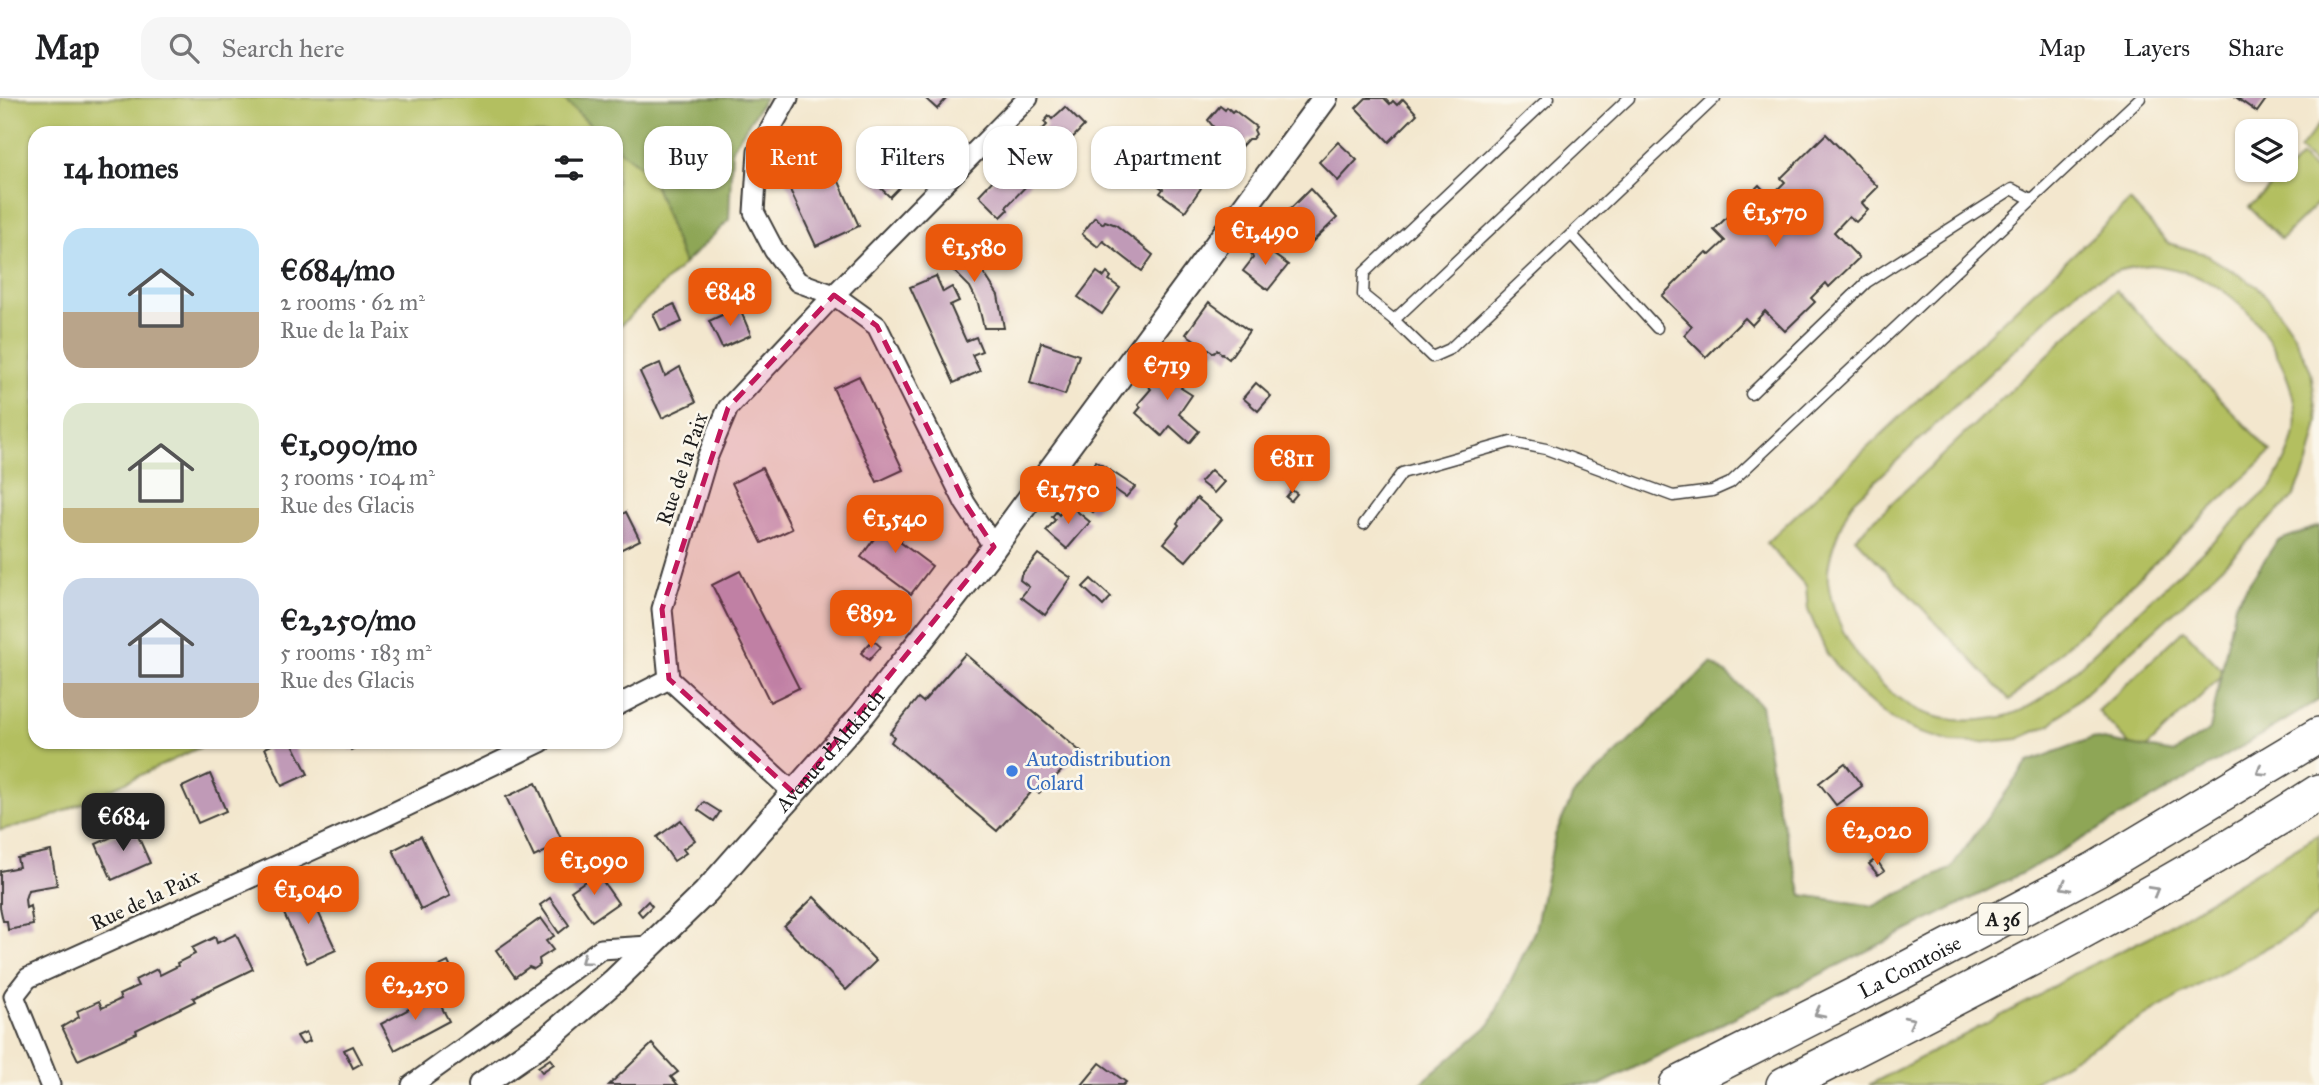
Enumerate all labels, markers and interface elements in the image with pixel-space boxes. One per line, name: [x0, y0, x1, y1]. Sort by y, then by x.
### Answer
search box: [141, 17, 631, 80]
text: Map: [35, 28, 99, 68]
icon: search: [165, 29, 203, 67]
text: Search here: [221, 32, 345, 64]
text: Map: [2039, 33, 2086, 63]
text: Layers: [2124, 33, 2190, 63]
text: Share: [2228, 33, 2284, 63]
map controls: [2235, 119, 2298, 182]
button: layers: [2235, 119, 2298, 182]
chip: Buy: [644, 126, 732, 189]
chip: Rent: [746, 126, 842, 189]
chip: Filters: [856, 126, 969, 189]
chip: New: [983, 126, 1077, 189]
chip: Apartment: [1091, 126, 1246, 189]
icon: filters: [550, 149, 588, 187]
text: 14 homes: [63, 150, 178, 186]
pin: €1,570: [1718, 190, 1832, 249]
text: €1,570: [1743, 198, 1807, 226]
pin: €1,490: [1208, 208, 1322, 267]
text: €1,490: [1231, 216, 1299, 244]
pin: €1,580: [917, 225, 1031, 284]
text: €1,580: [942, 233, 1006, 261]
text: €684/mo: [280, 252, 395, 288]
icon: home: [119, 256, 203, 340]
pin: €848: [689, 268, 771, 328]
text: €848: [704, 277, 756, 305]
text: 2 rooms · 62 m²: [280, 288, 425, 316]
text: Rue de la Paix: [280, 316, 409, 344]
pin: €719: [1126, 342, 1208, 402]
text: €719: [1143, 351, 1191, 379]
street label: Rue de la Paix: [651, 409, 714, 529]
text: €1,090/mo: [280, 427, 417, 463]
icon: home: [119, 431, 203, 515]
pin: €811: [1251, 436, 1333, 495]
text: €811: [1270, 444, 1314, 472]
text: 3 rooms · 104 m²: [280, 463, 435, 491]
pin: €1,750: [1011, 466, 1125, 526]
text: €1,750: [1036, 475, 1100, 503]
text: Rue des Glacis: [280, 491, 414, 519]
pin: €1,540: [838, 496, 952, 555]
text: €1,540: [863, 504, 927, 532]
pin: €892: [830, 590, 912, 650]
text: €892: [846, 599, 896, 627]
text: €2,250/mo: [280, 602, 416, 638]
icon: home: [119, 606, 203, 690]
text: 5 rooms · 183 m²: [280, 638, 432, 666]
text: Rue des Glacis: [280, 666, 414, 694]
street label: Avenue d'Altkirch: [769, 684, 890, 818]
place label: Autodistribution Colard: [1025, 746, 1171, 796]
marker: Autodistribution Colard: [1004, 763, 1020, 779]
one-way arrow: [2256, 763, 2269, 776]
pin: €684: [82, 794, 164, 853]
text: €684: [98, 802, 148, 830]
pin: €2,020: [1820, 808, 1934, 867]
text: €2,020: [1842, 816, 1912, 844]
pin: €1,090: [537, 838, 651, 897]
text: €1,090: [560, 846, 628, 874]
street label: Rue de la Paix: [86, 863, 204, 937]
pin: €1,040: [251, 866, 365, 926]
text: €1,040: [274, 875, 342, 903]
one-way arrow: [2060, 878, 2072, 891]
one-way arrow: [2147, 886, 2160, 899]
road number: A 36: [1979, 904, 2028, 934]
street label: La Comtoise: [1854, 930, 1966, 1004]
one-way arrow: [580, 952, 593, 964]
pin: €2,250: [358, 962, 472, 1022]
text: €2,250: [382, 971, 448, 999]
one-way arrow: [1814, 1005, 1826, 1019]
one-way arrow: [1903, 1015, 1915, 1029]

